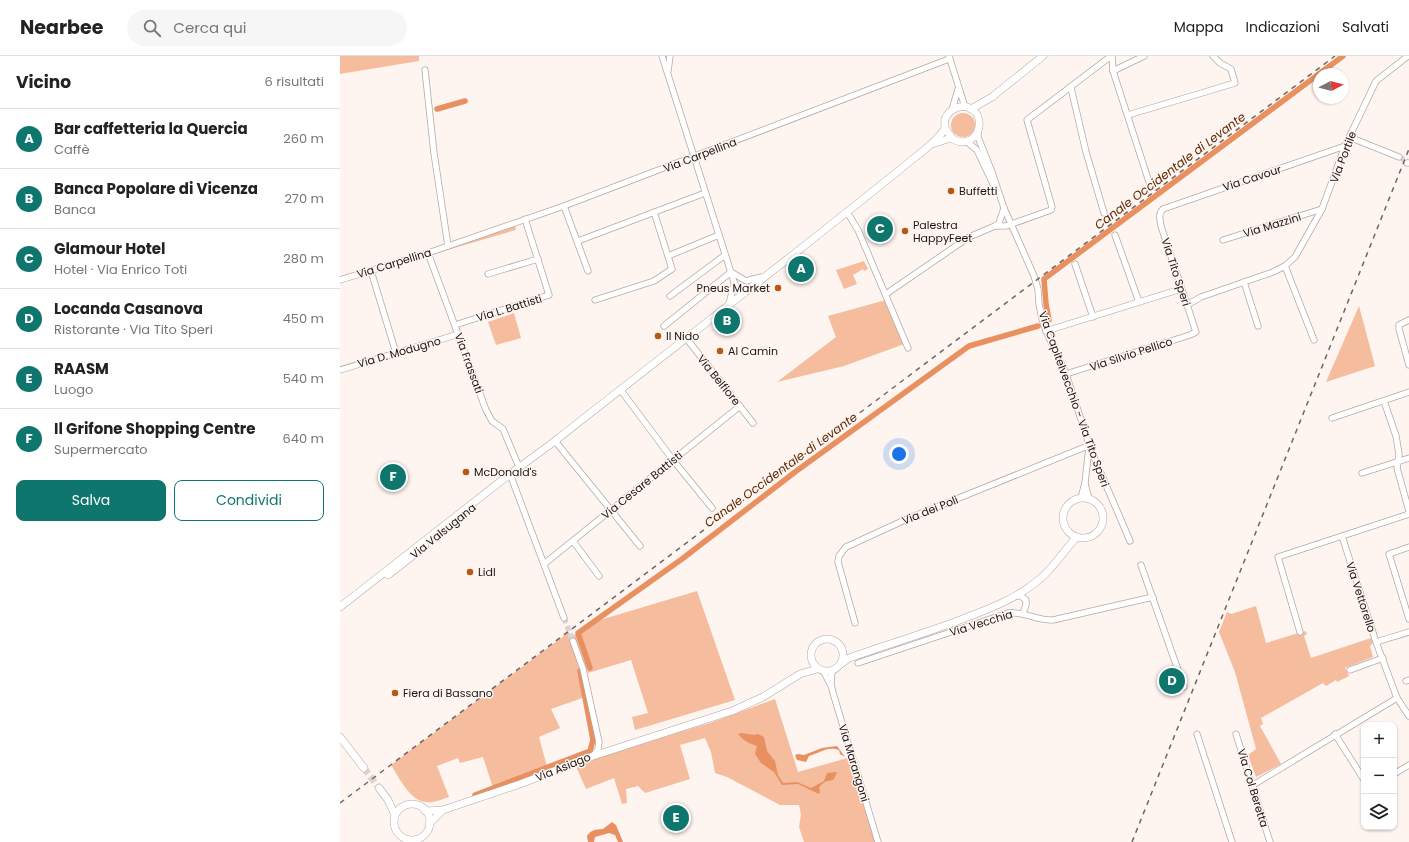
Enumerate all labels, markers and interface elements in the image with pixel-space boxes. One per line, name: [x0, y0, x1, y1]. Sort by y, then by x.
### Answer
search box: [127, 10, 407, 46]
text: Nearbee: [20, 14, 103, 41]
icon: search: [141, 17, 163, 39]
text: Cerca qui: [173, 17, 247, 38]
text: Mappa: [1174, 17, 1224, 37]
text: Indicazioni: [1246, 17, 1320, 37]
text: Salvati: [1342, 17, 1389, 37]
north arrow: [1313, 68, 1349, 104]
text: Vicino: [16, 70, 71, 94]
text: 6 risultati: [264, 72, 324, 91]
water label: Canale Occidentale di Levante: [1091, 108, 1249, 233]
text: Bar caffetteria la Quercia: [54, 118, 248, 139]
text: A: [24, 129, 34, 148]
text: 260 m: [283, 129, 324, 148]
street label: Via Portile: [1326, 129, 1360, 185]
street label: Via Carpellina: [661, 134, 739, 176]
text: Caffè: [54, 140, 89, 159]
street label: Via Cavour: [1221, 161, 1283, 195]
text: Banca Popolare di Vicenza: [54, 178, 258, 199]
place label: Buffetti: [959, 183, 998, 199]
marker: Buffetti: [946, 186, 956, 196]
text: B: [25, 189, 33, 208]
text: 270 m: [284, 189, 324, 208]
text: Banca: [54, 200, 96, 219]
street label: Via Mazzini: [1241, 209, 1303, 241]
pin: C: [867, 214, 893, 244]
place label: Palestra HappyFeet: [913, 217, 972, 246]
marker: Palestra HappyFeet: [900, 226, 910, 236]
street label: Via Tito Speri: [1157, 236, 1195, 308]
text: Glamour Hotel: [54, 238, 165, 259]
street label: Via Carpellina: [355, 244, 433, 282]
text: C: [24, 249, 34, 268]
text: 280 m: [283, 249, 324, 268]
pin: A: [788, 254, 814, 284]
text: Hotel · Via Enrico Toti: [54, 260, 187, 279]
place label: Pneus Market: [697, 280, 770, 296]
marker: Pneus Market: [773, 283, 783, 293]
street label: Via L. Battisti: [474, 290, 544, 326]
text: Locanda Casanova: [54, 298, 203, 319]
pin: B: [714, 306, 740, 336]
text: D: [24, 309, 34, 328]
text: 450 m: [283, 309, 324, 328]
street label: Via Capitelvecchio - Via Tito Speri: [1035, 309, 1113, 489]
text: Ristorante · Via Tito Speri: [54, 320, 213, 339]
place label: Il Nido: [666, 328, 699, 344]
street label: Via Frassati: [451, 331, 487, 396]
marker: Il Nido: [653, 331, 663, 341]
street label: Via D. Modugno: [355, 332, 443, 372]
street label: Via Silvio Pellico: [1088, 333, 1174, 375]
place label: Al Camin: [728, 343, 778, 359]
marker: Al Camin: [715, 346, 725, 356]
street label: Via Belfiore: [694, 351, 745, 409]
text: RAASM: [54, 358, 109, 379]
text: E: [25, 369, 33, 388]
text: 540 m: [283, 369, 324, 388]
text: Luogo: [54, 380, 93, 399]
water label: Canale Occidentale di Levante: [701, 408, 861, 531]
text: Il Grifone Shopping Centre: [54, 418, 255, 439]
text: F: [25, 429, 33, 448]
text: 640 m: [283, 429, 324, 448]
text: Supermercato: [54, 440, 148, 459]
your location: [889, 444, 909, 464]
street label: Via Cesare Battisti: [598, 447, 686, 523]
pin: F: [380, 462, 406, 492]
place label: McDonald's: [474, 464, 537, 480]
marker: McDonald's: [461, 467, 471, 477]
button: Salva: [16, 480, 166, 521]
button: Condividi: [174, 480, 324, 521]
street label: Via dei Poli: [900, 491, 961, 529]
street label: Via Valsugana: [407, 500, 479, 562]
street label: Via Vettorello: [1342, 560, 1380, 634]
place label: Lidl: [478, 564, 496, 580]
marker: Lidl: [465, 567, 475, 577]
street label: Via Vecchia: [947, 606, 1015, 640]
pin: D: [1159, 666, 1185, 696]
place label: Fiera di Bassano: [403, 685, 493, 701]
marker: Fiera di Bassano: [390, 688, 400, 698]
street label: Via Marangoni: [835, 722, 873, 804]
map controls: [1361, 722, 1397, 830]
button: +: [1361, 722, 1397, 758]
street label: Via Col Beretta: [1233, 747, 1273, 829]
street label: Via Asiago: [533, 749, 593, 785]
button: −: [1361, 758, 1397, 794]
button: layers: [1361, 794, 1397, 830]
pin: E: [663, 803, 689, 833]

